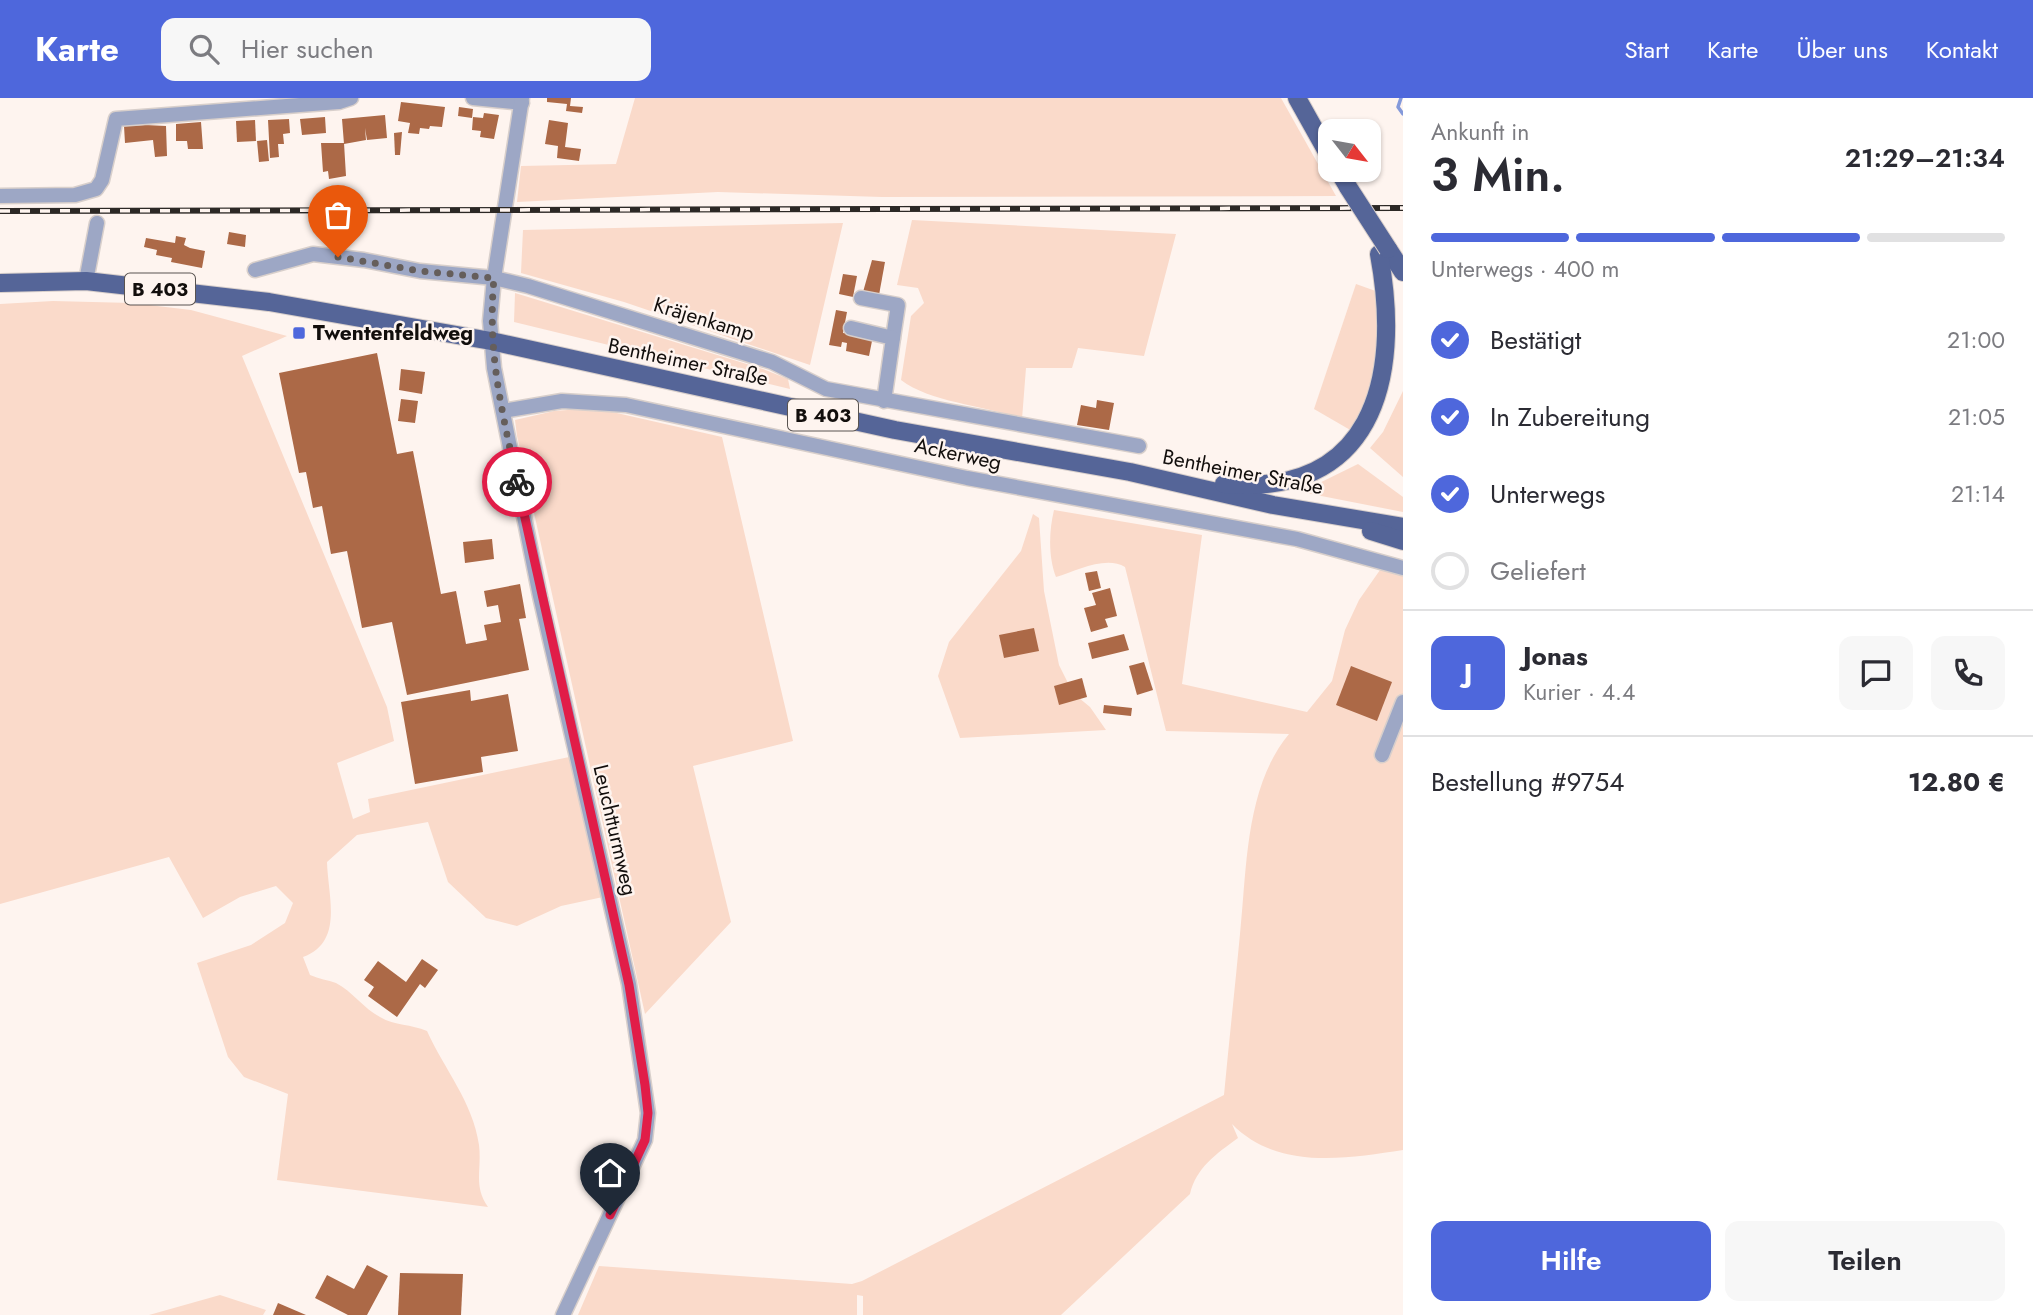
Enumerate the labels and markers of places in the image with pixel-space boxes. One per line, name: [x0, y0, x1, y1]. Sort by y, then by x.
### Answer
pin: [308, 185, 368, 257]
place label: Twentenfeldweg: [313, 318, 473, 348]
marker: Twentenfeldweg: [291, 325, 307, 341]
pin: [580, 1143, 640, 1215]

